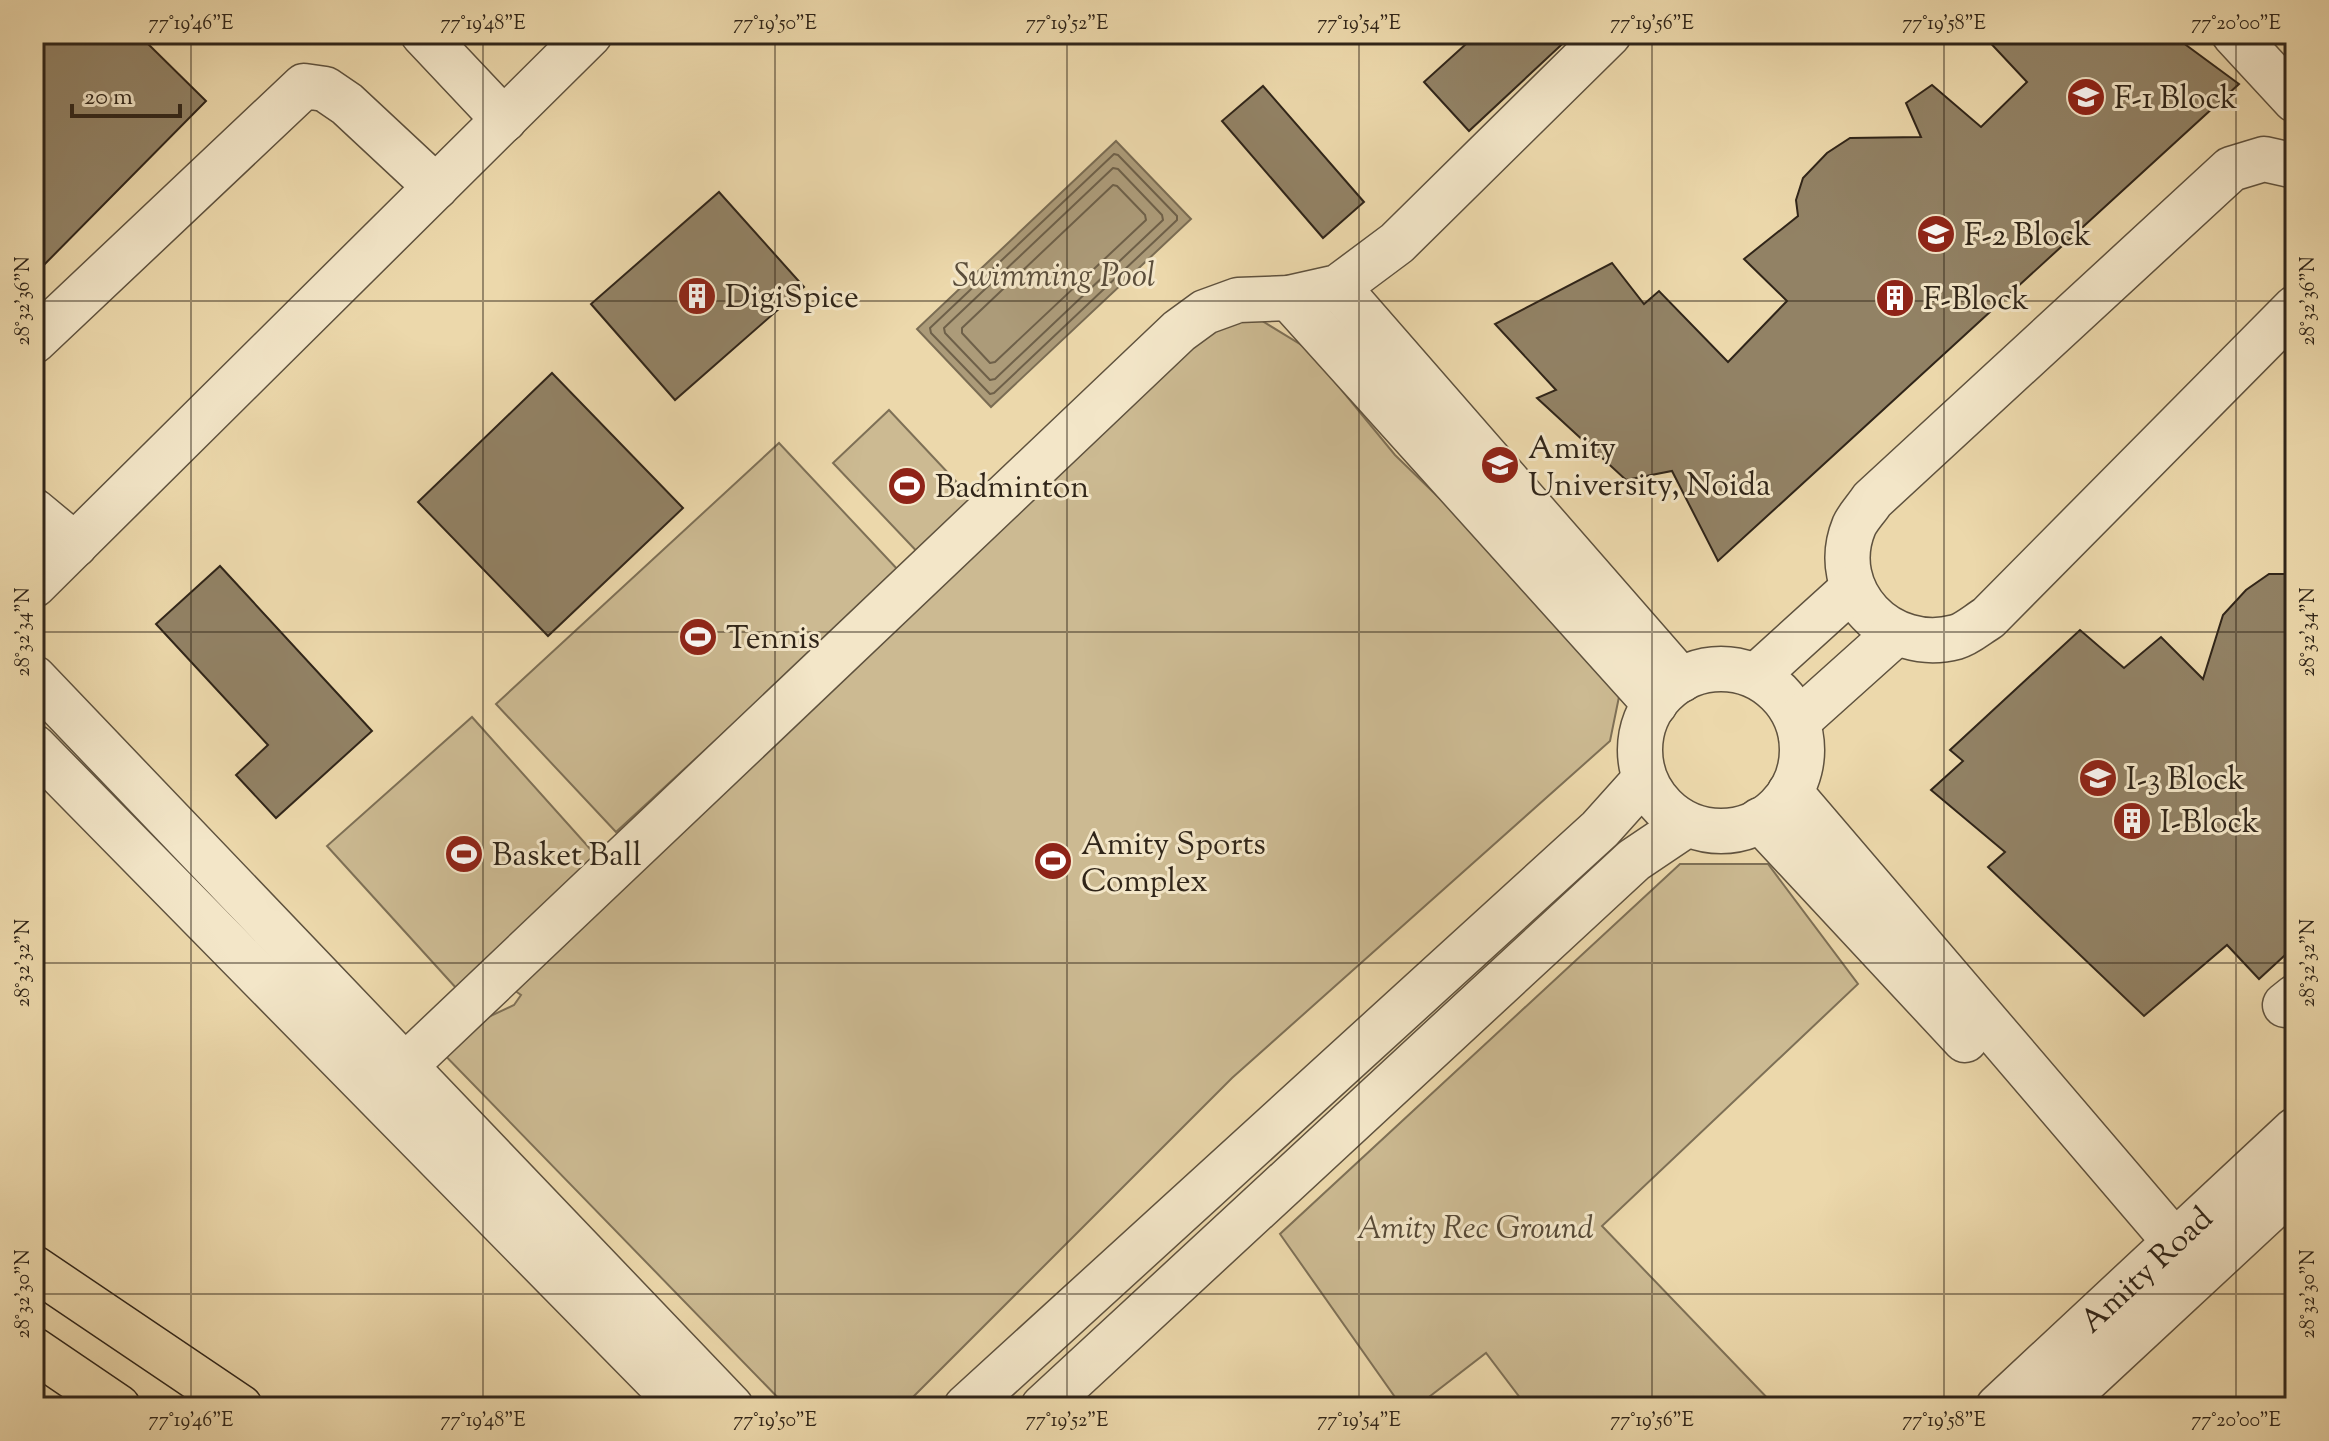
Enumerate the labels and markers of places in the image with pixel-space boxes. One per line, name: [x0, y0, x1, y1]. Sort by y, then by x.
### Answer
school or university icon: F-1 Block: [2065, 76, 2107, 118]
place label: F-1 Block: [2114, 77, 2237, 123]
school or university icon: F-2 Block: [1915, 213, 1957, 255]
place label: F-2 Block: [1964, 214, 2091, 260]
building icon: DigiSpice: [676, 275, 718, 317]
place label: DigiSpice: [725, 276, 859, 322]
building icon: F-Block: [1874, 277, 1916, 319]
place label: F-Block: [1923, 278, 2029, 324]
place label: Amity University, Noida: [1528, 427, 1771, 510]
school or university icon: Amity University, Noida: [1479, 444, 1521, 486]
sports icon: Badminton: [886, 465, 928, 507]
place label: Badminton: [935, 466, 1089, 512]
sports icon: Tennis: [677, 616, 719, 658]
place label: Tennis: [726, 617, 820, 663]
school or university icon: I-3 Block: [2077, 757, 2119, 799]
place label: I-3 Block: [2126, 758, 2245, 804]
building icon: I-Block: [2111, 800, 2153, 842]
place label: I-Block: [2160, 801, 2259, 847]
place label: Amity Sports Complex: [1081, 823, 1266, 906]
sports icon: Basket Ball: [443, 833, 485, 875]
place label: Basket Ball: [492, 834, 642, 880]
sports icon: Amity Sports Complex: [1032, 840, 1074, 882]

